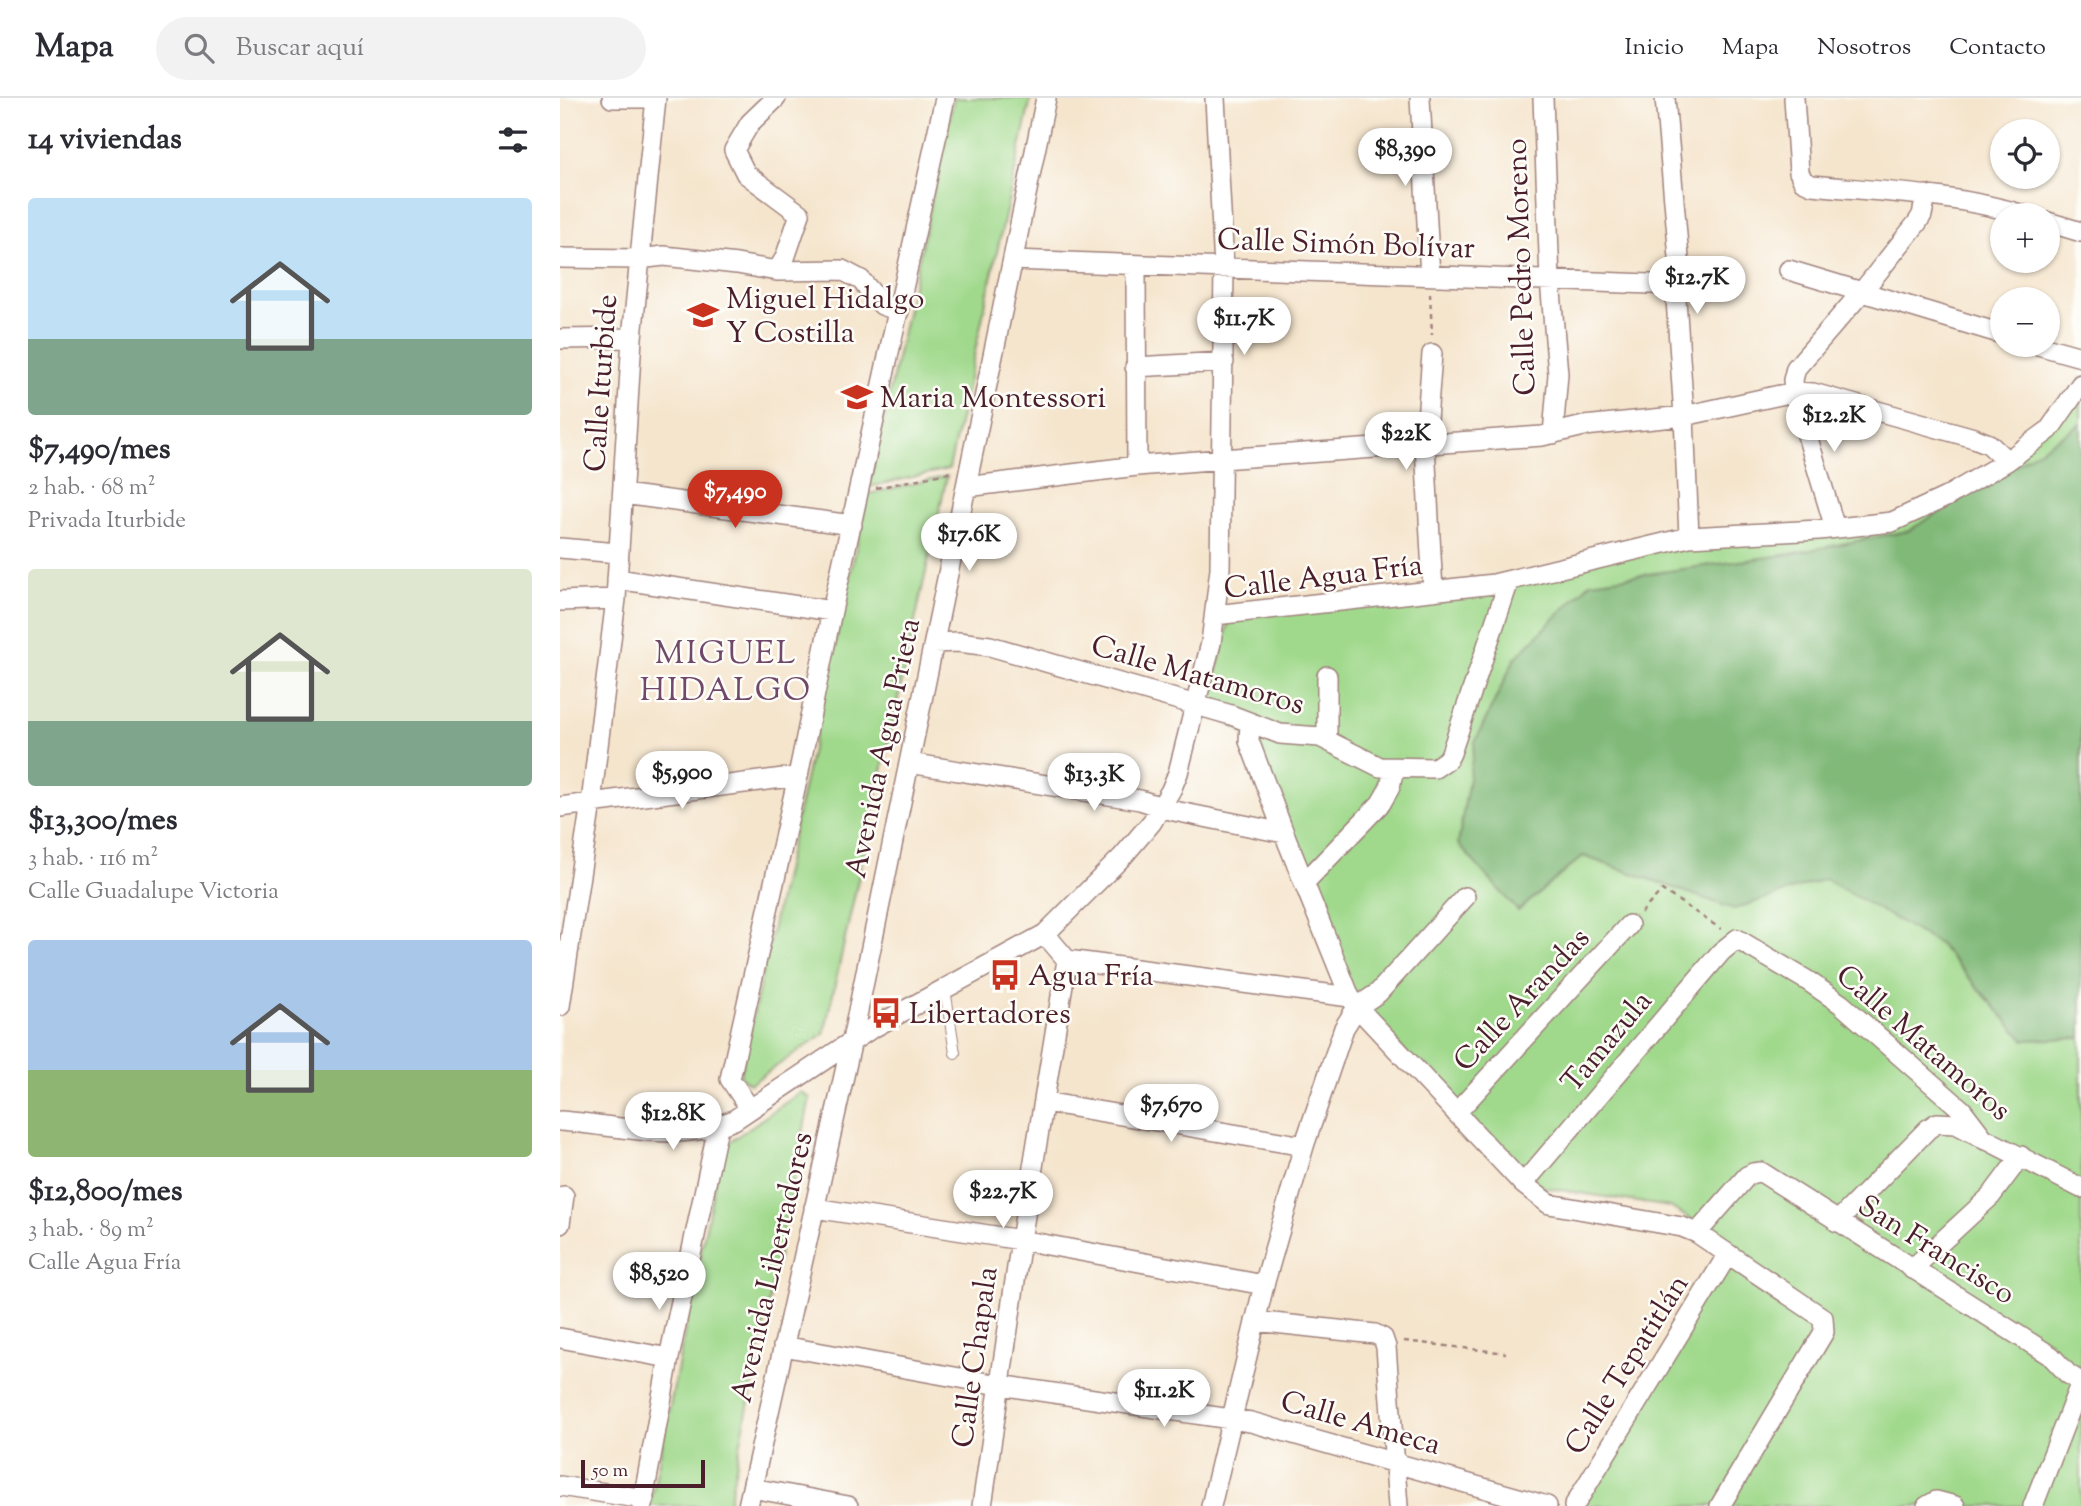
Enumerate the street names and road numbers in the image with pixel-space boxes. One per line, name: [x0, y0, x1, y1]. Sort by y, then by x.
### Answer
street label: Calle Pedro Moreno: [1497, 138, 1548, 396]
street label: Calle Simón Bolívar: [1216, 220, 1476, 271]
street label: Calle Iturbide: [575, 293, 630, 474]
street label: Calle Agua Fría: [1221, 545, 1425, 612]
street label: Avenida Agua Prieta: [836, 614, 933, 882]
street label: Calle Matamoros: [1086, 625, 1309, 727]
street label: Calle Arandas: [1445, 919, 1601, 1082]
street label: Calle Matamoros: [1825, 956, 2019, 1132]
street label: Tamazula: [1552, 982, 1664, 1103]
street label: Avenida Libertadores: [721, 1128, 825, 1407]
street label: San Francisco: [1849, 1186, 2023, 1317]
street label: Calle Chapala: [942, 1264, 1010, 1451]
street label: Calle Tepatitlán: [1555, 1267, 1701, 1464]
street label: Calle Ameca: [1275, 1381, 1446, 1468]

